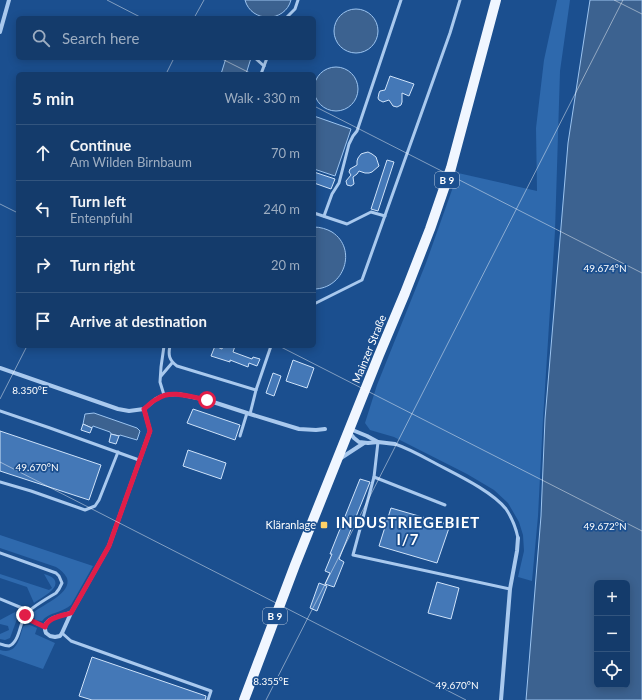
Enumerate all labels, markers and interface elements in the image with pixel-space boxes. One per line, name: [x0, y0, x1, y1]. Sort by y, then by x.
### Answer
search box: [16, 16, 316, 60]
icon: search: [30, 27, 52, 49]
text: Search here: [62, 29, 139, 47]
text: 5 min: [32, 88, 74, 109]
text: Walk · 330 m: [224, 90, 300, 106]
text: Continue: [70, 136, 131, 154]
icon: ahead: [32, 142, 54, 164]
text: 70 m: [271, 145, 300, 161]
text: Am Wilden Birnbaum: [70, 154, 192, 170]
road number: B 9: [435, 172, 459, 188]
text: Turn left: [70, 192, 126, 210]
icon: left: [32, 198, 54, 220]
text: 240 m: [263, 201, 300, 217]
text: Entenpfuhl: [70, 210, 133, 226]
icon: right: [32, 254, 54, 276]
text: Turn right: [70, 256, 135, 274]
text: 20 m: [271, 257, 300, 273]
text: 49.674°N: [583, 262, 627, 274]
icon: arrive: [32, 310, 54, 332]
text: Arrive at destination: [70, 312, 207, 330]
street label: Mainzer Straße: [349, 312, 388, 385]
text: 8.350°E: [12, 384, 48, 396]
route start: [198, 391, 216, 409]
text: 49.670°N: [15, 461, 59, 473]
district label: INDUSTRIEGEBIET I/7: [336, 513, 480, 548]
place label: Kläranlage: [266, 518, 316, 531]
marker: Kläranlage: [319, 520, 329, 530]
text: 49.672°N: [583, 520, 627, 532]
map controls: [594, 580, 630, 688]
button: +: [594, 580, 630, 616]
route end: [16, 606, 34, 624]
road number: B 9: [263, 608, 287, 624]
button: −: [594, 616, 630, 652]
button: locate: [594, 652, 630, 688]
text: 8.355°E: [253, 675, 289, 687]
text: 49.670°N: [435, 679, 479, 691]

